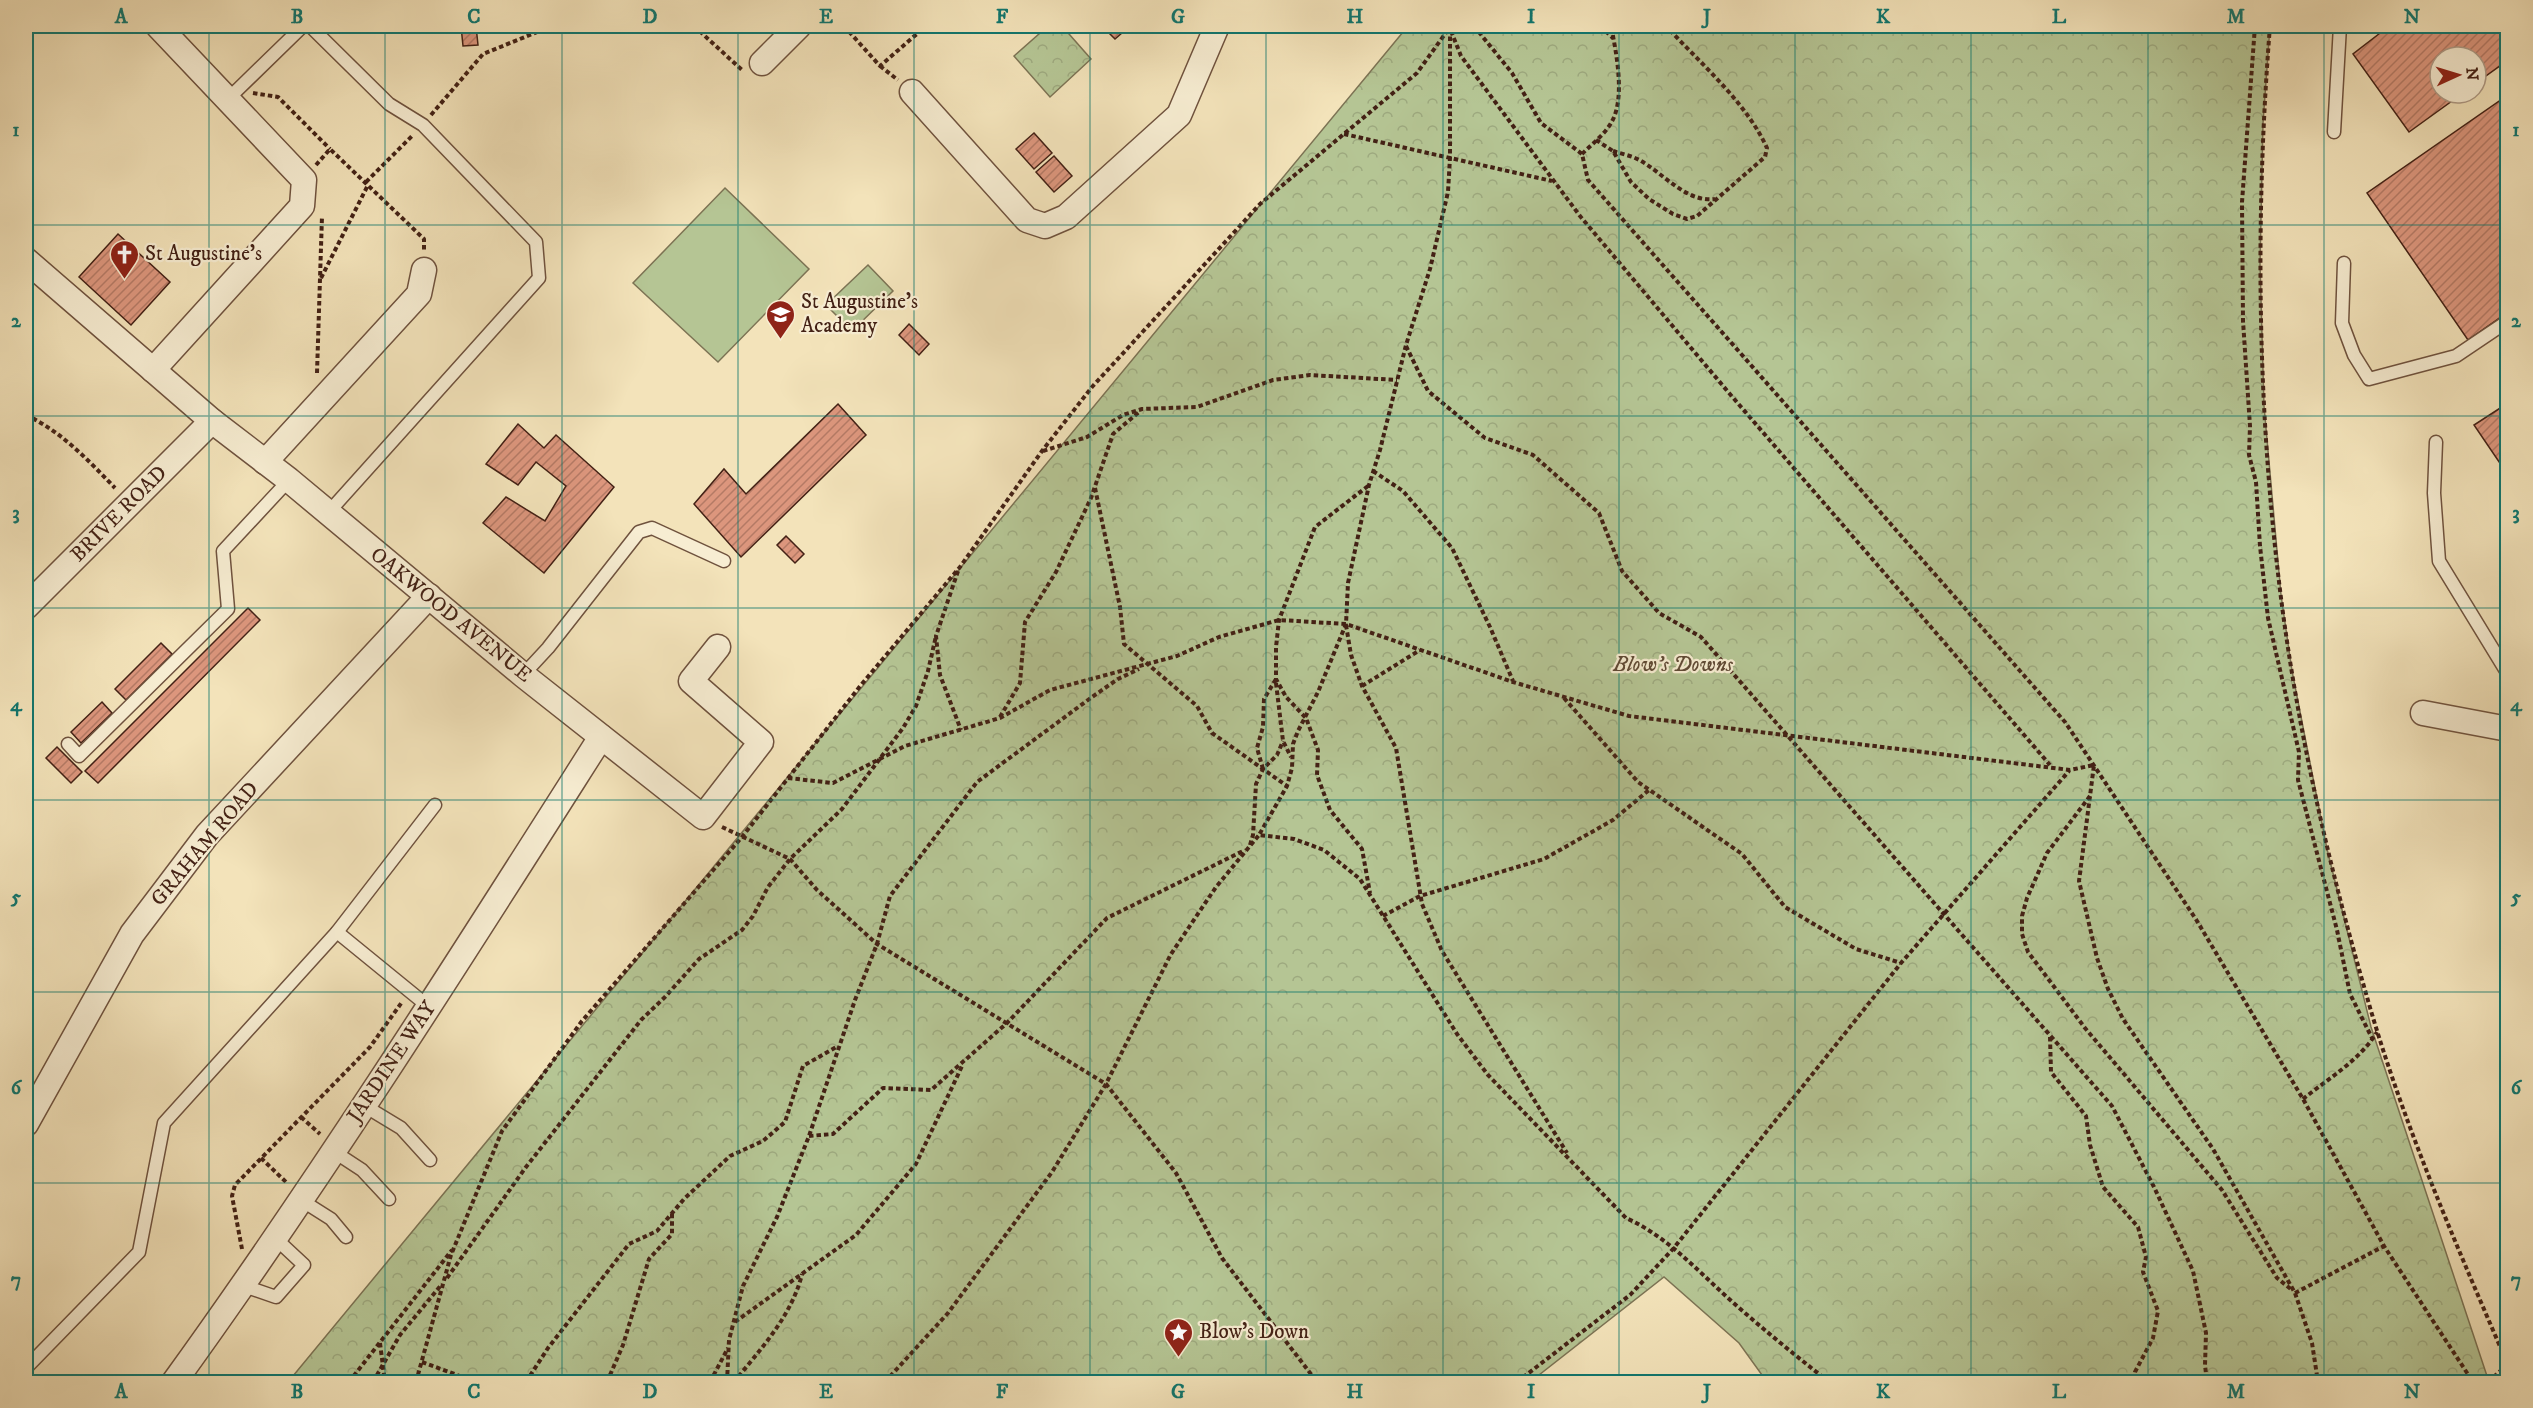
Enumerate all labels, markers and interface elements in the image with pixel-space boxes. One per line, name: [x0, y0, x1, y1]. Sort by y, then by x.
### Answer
text: A: [114, 5, 129, 30]
text: B: [291, 5, 303, 30]
text: C: [467, 5, 481, 30]
text: D: [643, 5, 658, 30]
text: E: [819, 5, 833, 30]
text: F: [996, 5, 1009, 30]
text: G: [1171, 5, 1185, 30]
text: H: [1347, 5, 1364, 30]
text: I: [1527, 5, 1535, 30]
text: J: [1701, 5, 1711, 30]
text: K: [1876, 5, 1891, 30]
text: L: [2052, 5, 2067, 30]
text: M: [2227, 5, 2245, 30]
text: N: [2404, 5, 2421, 30]
north arrow: [2428, 45, 2488, 105]
text: N: [2462, 67, 2482, 81]
text: 1: [12, 118, 20, 143]
text: 1: [2512, 118, 2520, 143]
church icon: St Augustine's: [108, 238, 140, 280]
place label: St Augustine's: [145, 241, 262, 267]
place label: St Augustine's Academy: [801, 289, 918, 339]
school or university icon: St Augustine's Academy: [764, 298, 796, 340]
text: 2: [11, 309, 22, 334]
text: 2: [2511, 309, 2522, 334]
street label: BRIVE ROAD: [65, 460, 173, 568]
text: 3: [12, 501, 20, 526]
text: 3: [2512, 501, 2520, 526]
street label: OAKWOOD AVENUE: [365, 542, 537, 688]
park label: Blow's Downs: [1612, 652, 1733, 678]
text: 4: [10, 693, 23, 718]
text: 4: [2510, 693, 2523, 718]
street label: GRAHAM ROAD: [145, 777, 265, 911]
text: 5: [10, 885, 21, 910]
text: 5: [2510, 885, 2521, 910]
street label: JARDINE WAY: [341, 996, 443, 1129]
text: 6: [11, 1076, 23, 1101]
text: 6: [2511, 1076, 2523, 1101]
text: 7: [11, 1268, 21, 1293]
text: 7: [2511, 1268, 2521, 1293]
place icon: Blow's Down: [1162, 1316, 1194, 1358]
place label: Blow's Down: [1199, 1319, 1309, 1345]
text: A: [114, 1380, 129, 1405]
text: B: [291, 1380, 303, 1405]
text: C: [467, 1380, 481, 1405]
text: D: [643, 1380, 658, 1405]
text: E: [819, 1380, 833, 1405]
text: F: [996, 1380, 1009, 1405]
text: G: [1171, 1380, 1185, 1405]
text: H: [1347, 1380, 1364, 1405]
text: I: [1527, 1380, 1535, 1405]
text: J: [1701, 1380, 1711, 1405]
text: K: [1876, 1380, 1891, 1405]
text: L: [2052, 1380, 2067, 1405]
text: M: [2227, 1380, 2245, 1405]
text: N: [2404, 1380, 2421, 1405]

